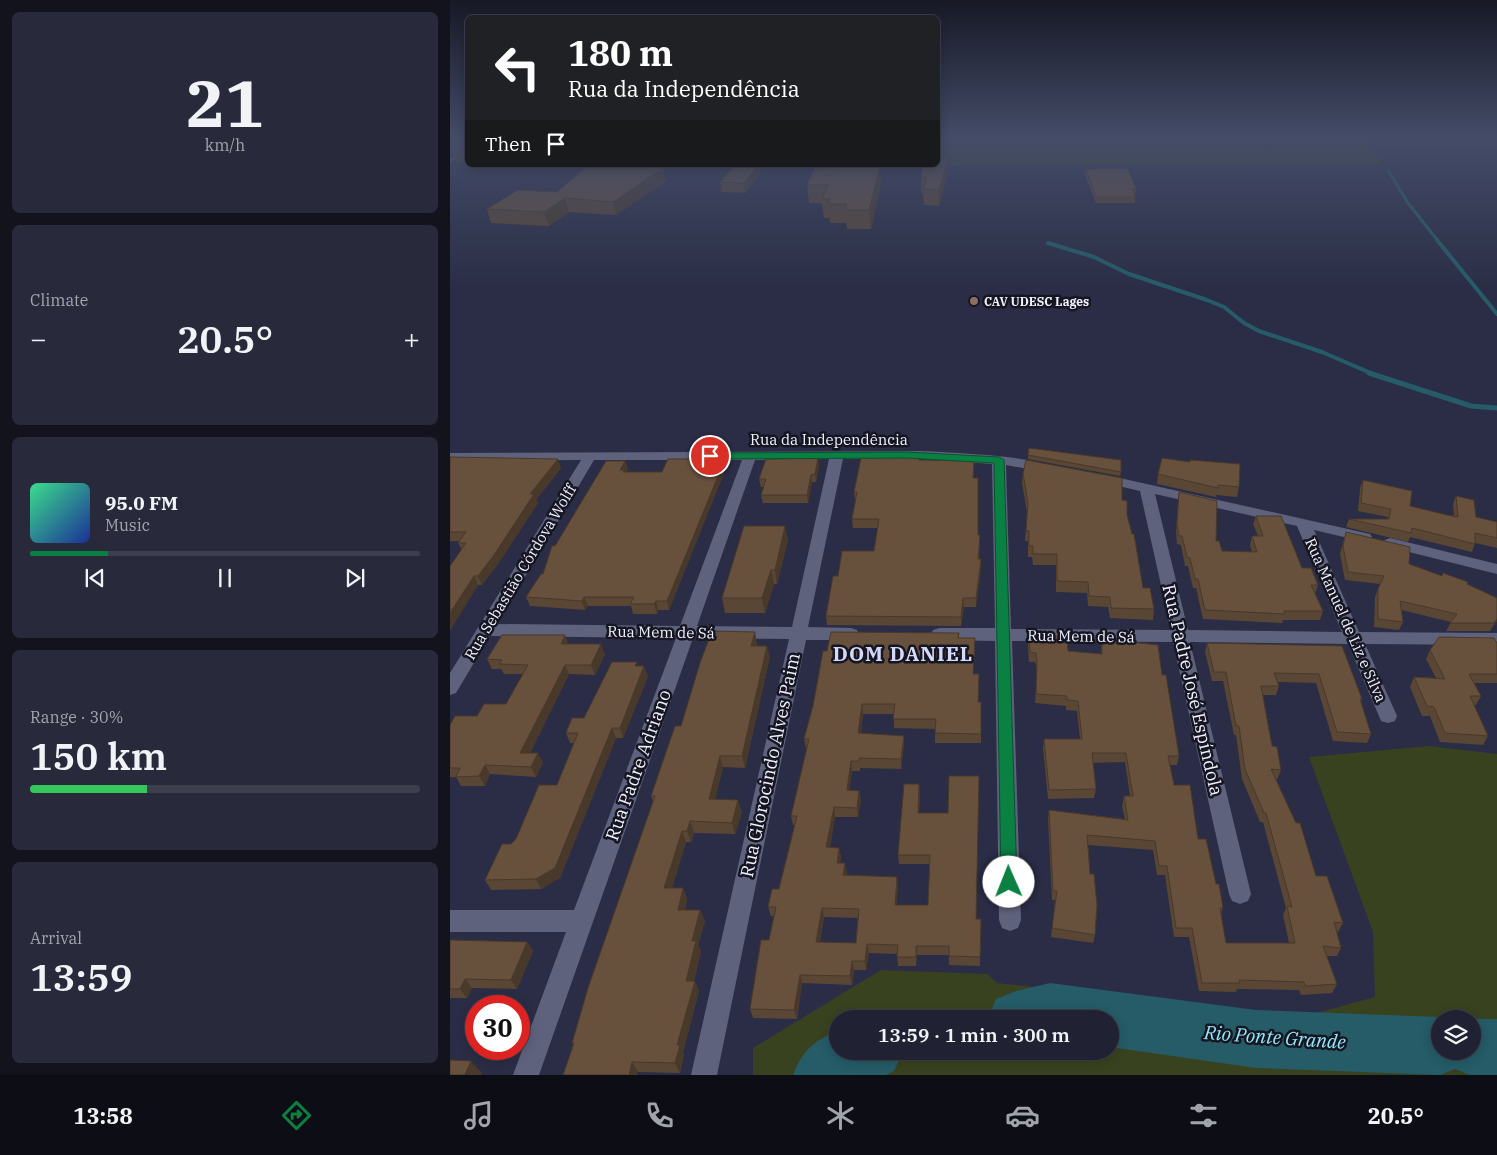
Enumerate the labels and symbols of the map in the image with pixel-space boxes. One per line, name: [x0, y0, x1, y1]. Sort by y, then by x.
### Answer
place label: CAV UDESC Lages: [984, 294, 1089, 309]
marker: CAV UDESC Lages: [968, 295, 980, 307]
street label: Rua da Independência: [750, 430, 908, 449]
pin: [689, 435, 731, 477]
street label: Rua Sebastião Córdova Wolff: [460, 480, 580, 663]
street label: Rua Manuel de Liz e Silva: [1301, 535, 1391, 705]
street label: Rua Padre José Espíndola: [1157, 582, 1229, 798]
street label: Rua Mem de Sá: [607, 622, 715, 642]
street label: Rua Mem de Sá: [1027, 626, 1135, 646]
district label: DOM DANIEL: [833, 640, 973, 667]
street label: Rua Glorocindo Alves Paim: [735, 651, 805, 879]
street label: Rua Padre Adriano: [600, 686, 676, 844]
position arrow: [982, 855, 1034, 907]
speed limit sign: 30: [465, 995, 530, 1060]
water label: Rio Ponte Grande: [1202, 1020, 1347, 1054]

